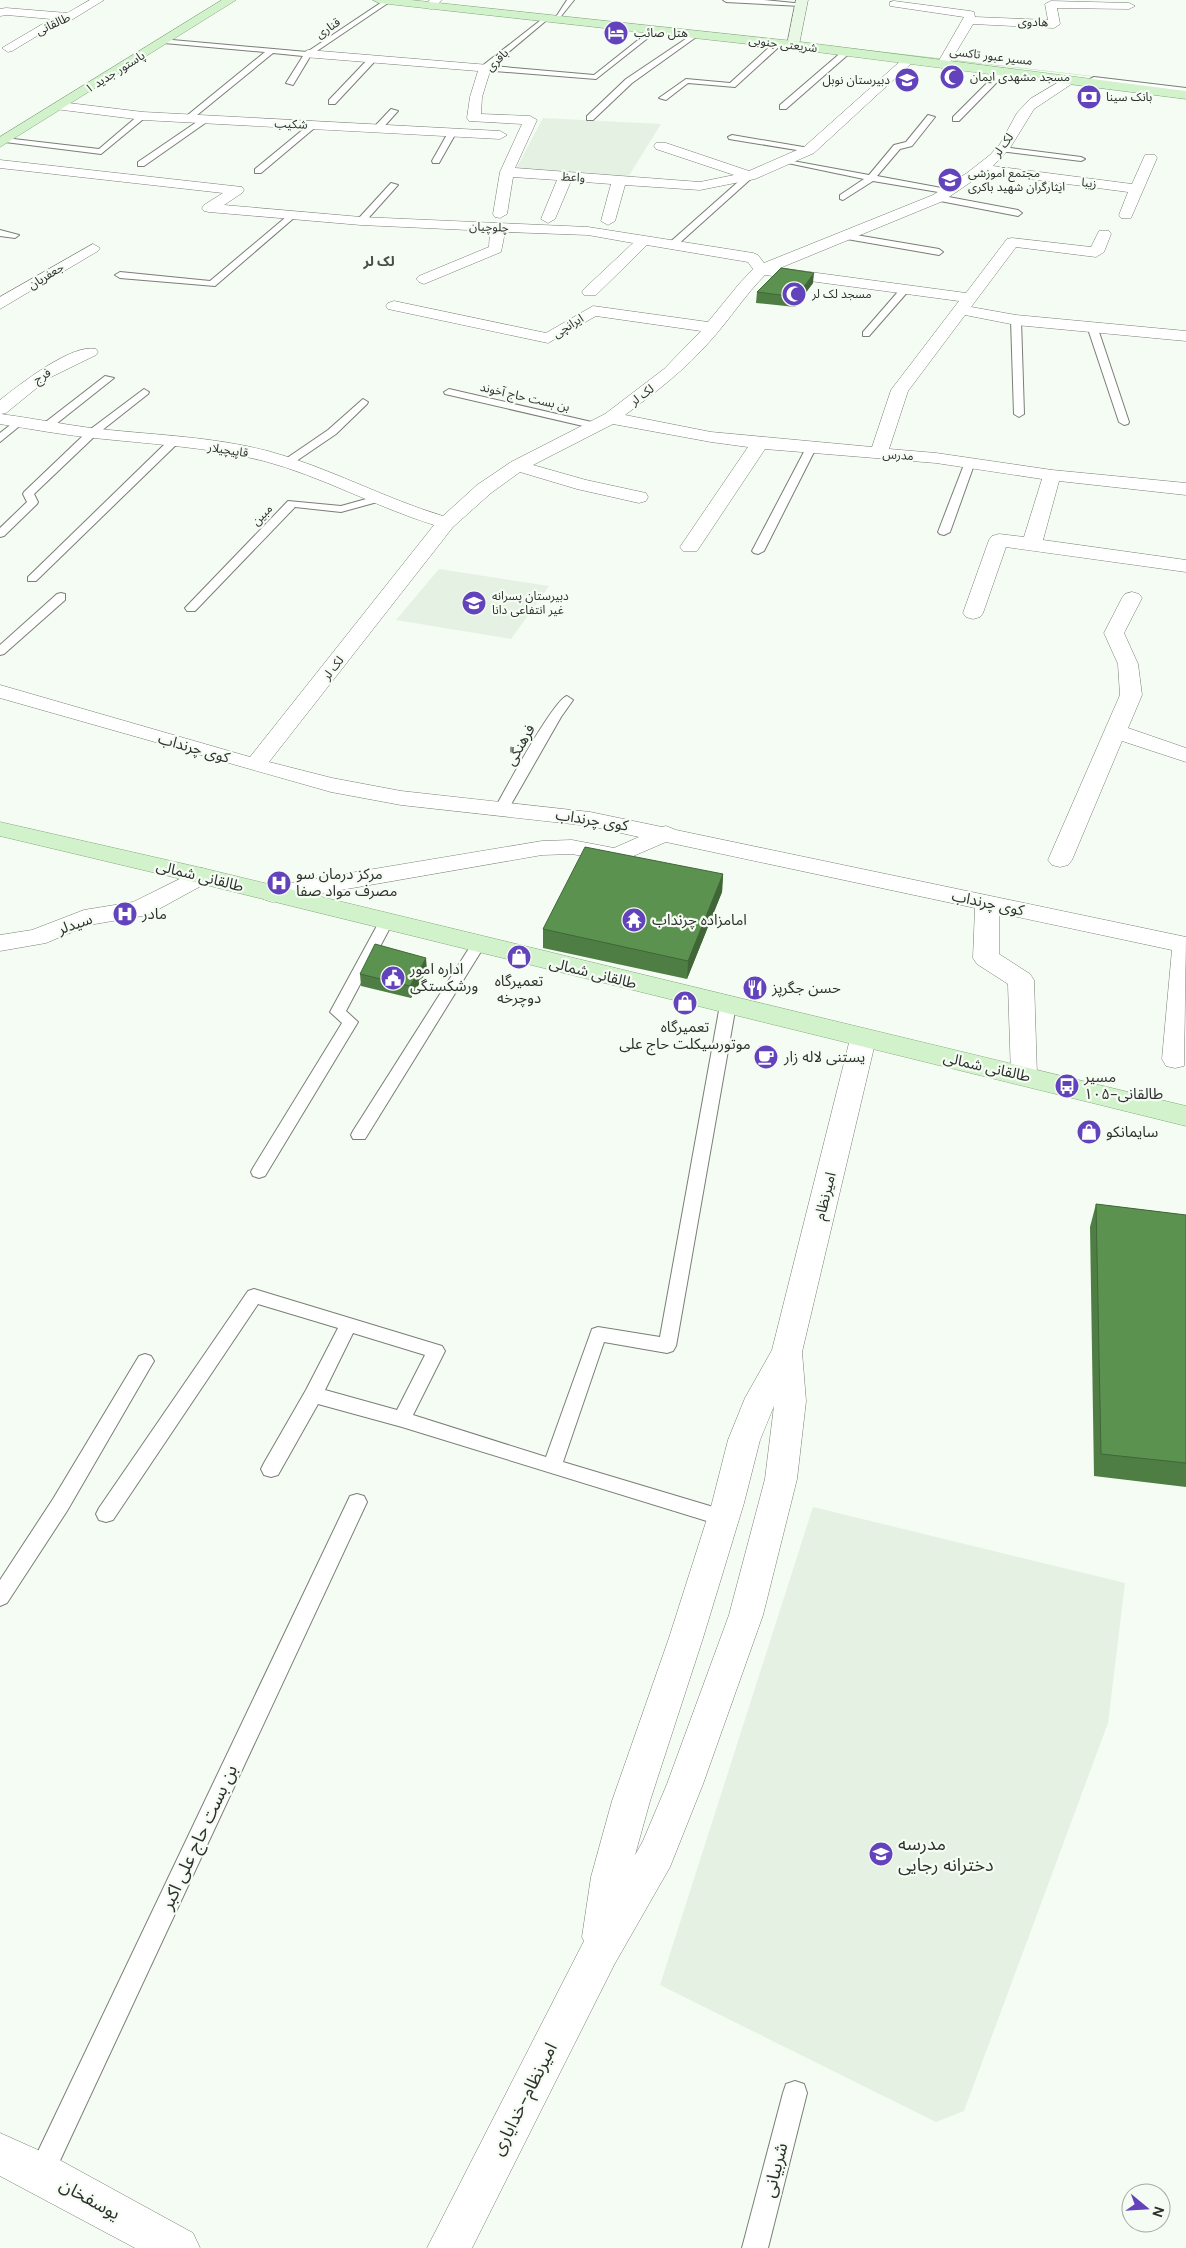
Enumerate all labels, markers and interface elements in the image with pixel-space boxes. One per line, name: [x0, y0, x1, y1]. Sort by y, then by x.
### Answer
street label: طالقانی: [33, 9, 73, 39]
street label: قناری: [313, 14, 343, 42]
street label: هادوی: [1018, 14, 1049, 30]
hotel icon: هتل صائب: [603, 20, 629, 46]
place label: هتل صائب: [634, 25, 688, 41]
street label: شریعتی جنوبی: [748, 32, 818, 56]
street label: مسیر عبور تاکسی: [949, 43, 1033, 69]
street label: باقری: [482, 45, 512, 75]
street label: پاستور جدید ۱: [82, 47, 148, 97]
mosque icon: مسجد مشهدی ایمان: [939, 64, 965, 90]
school or university icon: دبیرستان نوبل: [894, 67, 920, 93]
place label: مسجد مشهدی ایمان: [970, 69, 1070, 85]
place label: دبیرستان نوبل: [823, 72, 890, 88]
bank icon: بانک سینا: [1076, 84, 1102, 110]
place label: بانک سینا: [1106, 89, 1152, 105]
street label: شکیب: [274, 115, 308, 133]
street label: لک لر: [988, 130, 1017, 161]
place label: مجتمع آموزشی ایثارگران شهید باکری: [968, 165, 1065, 195]
school or university icon: مجتمع آموزشی ایثارگران شهید باکری: [937, 167, 963, 193]
street label: واعظ: [560, 168, 586, 186]
street label: زیبا: [1080, 174, 1098, 192]
street label: چلوچیان: [469, 218, 509, 236]
district label: لک لر: [362, 252, 395, 270]
street label: جعفریان: [25, 259, 67, 293]
mosque icon: مسجد لک لر: [781, 281, 807, 307]
place label: مسجد لک لر: [811, 286, 872, 302]
street label: ایرانچی: [550, 310, 587, 342]
street label: فرج: [30, 364, 54, 388]
street label: بن بست حاج آخوند: [478, 379, 571, 416]
street label: لک لر: [626, 381, 657, 410]
street label: قاپیچیلار: [206, 439, 249, 461]
street label: مدرس: [882, 446, 914, 464]
street label: مبین: [248, 501, 276, 529]
place label: دبیرستان پسرانه غیر انتفاعی دانا: [492, 588, 569, 618]
school or university icon: دبیرستان پسرانه غیر انتفاعی دانا: [461, 590, 487, 616]
street label: لک لر: [318, 653, 347, 684]
street label: فرهنگی: [500, 720, 540, 769]
street label: کوی چرنداب: [156, 728, 233, 768]
street label: کوی چرنداب: [554, 804, 631, 836]
street label: طالقانی شمالی: [154, 856, 246, 896]
place label: مرکز درمان سو مصرف مواد صفا: [296, 864, 397, 901]
hospital icon: مرکز درمان سو مصرف مواد صفا: [266, 870, 292, 896]
street label: کوی چرنداب: [950, 886, 1027, 921]
hospital icon: مادر: [112, 901, 138, 927]
place label: مادر: [141, 904, 167, 924]
temple icon: امامزاده چرنداب: [621, 907, 647, 933]
street label: سیدلر: [54, 909, 95, 940]
place label: امامزاده چرنداب: [652, 910, 747, 930]
shop icon: تعمیرگاه دوچرخه: [506, 944, 532, 970]
street label: طالقانی شمالی: [547, 953, 639, 993]
place label: اداره امور ورشکستگی: [409, 959, 478, 996]
public building icon: اداره امور ورشکستگی: [380, 965, 406, 991]
place label: تعمیرگاه دوچرخه: [495, 971, 543, 1008]
restaurant icon: حسن جگرپز: [742, 975, 768, 1001]
place label: حسن جگرپز: [771, 978, 841, 998]
shop icon: تعمیرگاه موتورسیکلت حاج علی: [672, 990, 698, 1016]
place label: تعمیرگاه موتورسیکلت حاج علی: [619, 1017, 751, 1056]
cafe icon: یستنی لاله زار: [753, 1044, 779, 1070]
place label: یستنی لاله زار: [783, 1047, 865, 1067]
street label: طالقانی شمالی: [941, 1047, 1033, 1087]
place label: مسیر ۱۰۵-طالقانی: [1083, 1067, 1163, 1104]
bus stop icon: مسیر ۱۰۵-طالقانی: [1054, 1073, 1080, 1099]
shop icon: سایمانکو: [1076, 1119, 1102, 1145]
place label: سایمانکو: [1106, 1122, 1159, 1142]
street label: امیرنظام: [809, 1170, 842, 1222]
street label: بن بست حاج علی اکبر: [155, 1761, 244, 1915]
place label: مدرسه دخترانه رجایی: [898, 1832, 994, 1877]
school or university icon: مدرسه دخترانه رجایی: [868, 1841, 894, 1867]
street label: امیرنظام-خدایاری: [485, 2038, 565, 2160]
street label: شربیانی: [757, 2140, 793, 2200]
street label: یوسفخان: [55, 2173, 125, 2225]
north arrow: [1121, 2183, 1171, 2233]
text: N: [1148, 2204, 1169, 2220]

